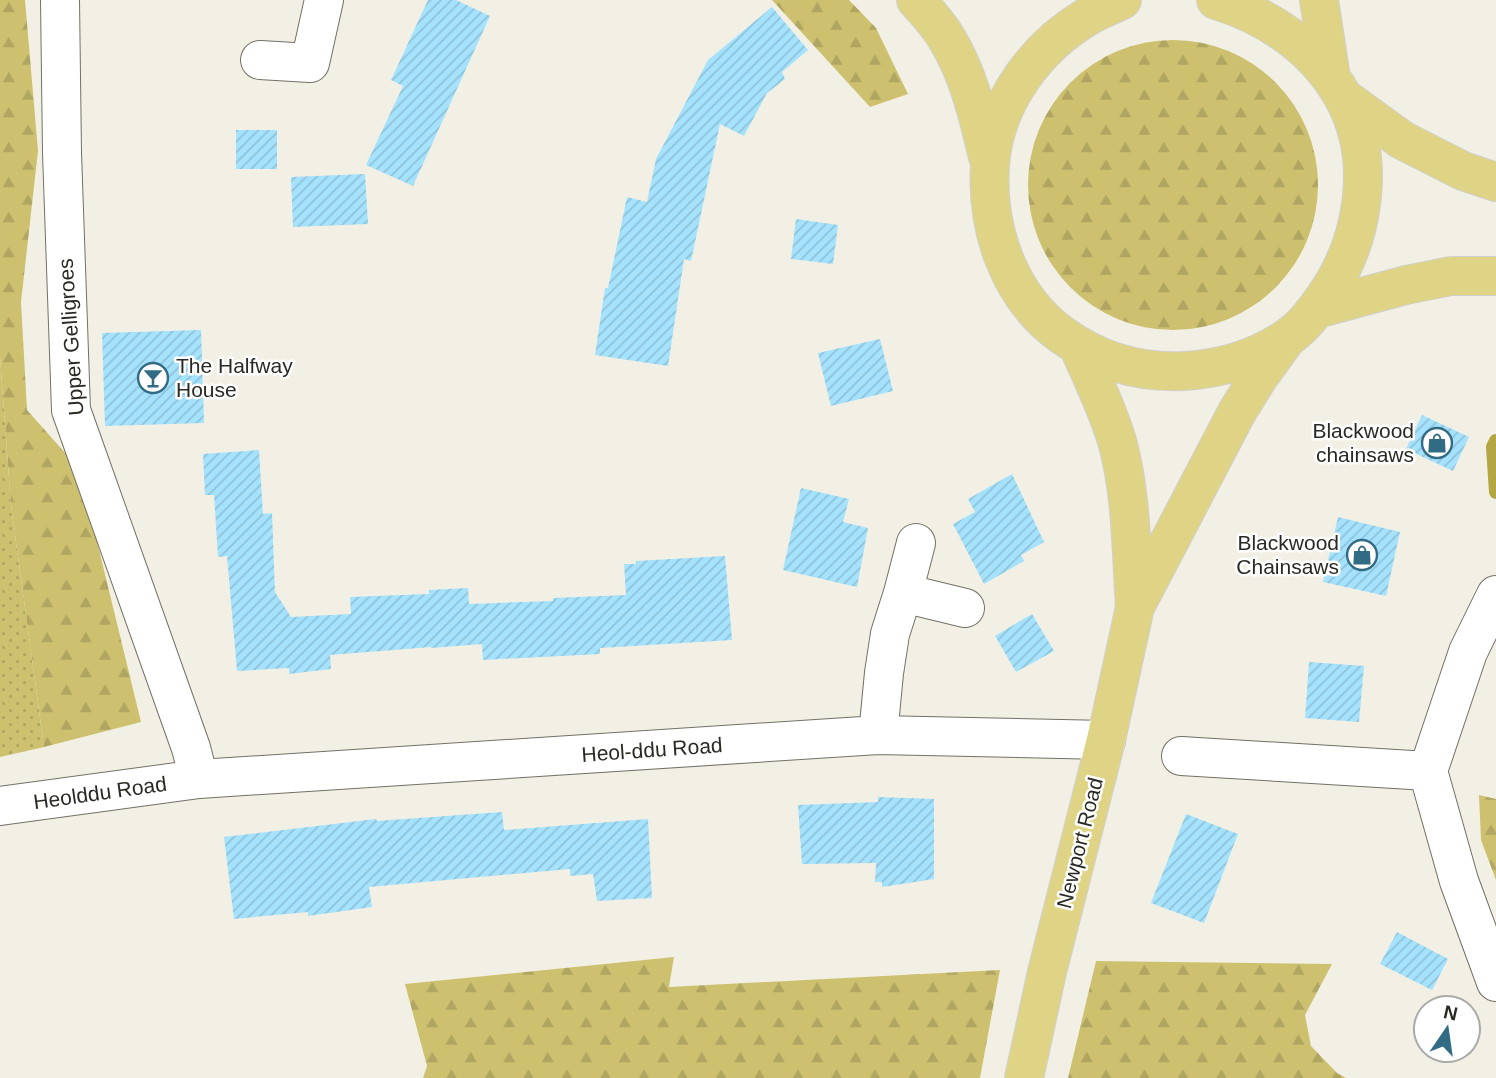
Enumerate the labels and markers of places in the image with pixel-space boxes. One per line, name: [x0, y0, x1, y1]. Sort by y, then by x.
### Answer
place label: The Halfway House: [176, 354, 293, 401]
bar icon: The Halfway House: [136, 361, 170, 395]
place label: Blackwood chainsaws: [1312, 419, 1414, 466]
shop icon: Blackwood chainsaws: [1420, 426, 1454, 460]
place label: Blackwood Chainsaws: [1236, 531, 1339, 578]
shop icon: Blackwood Chainsaws: [1345, 538, 1379, 572]

